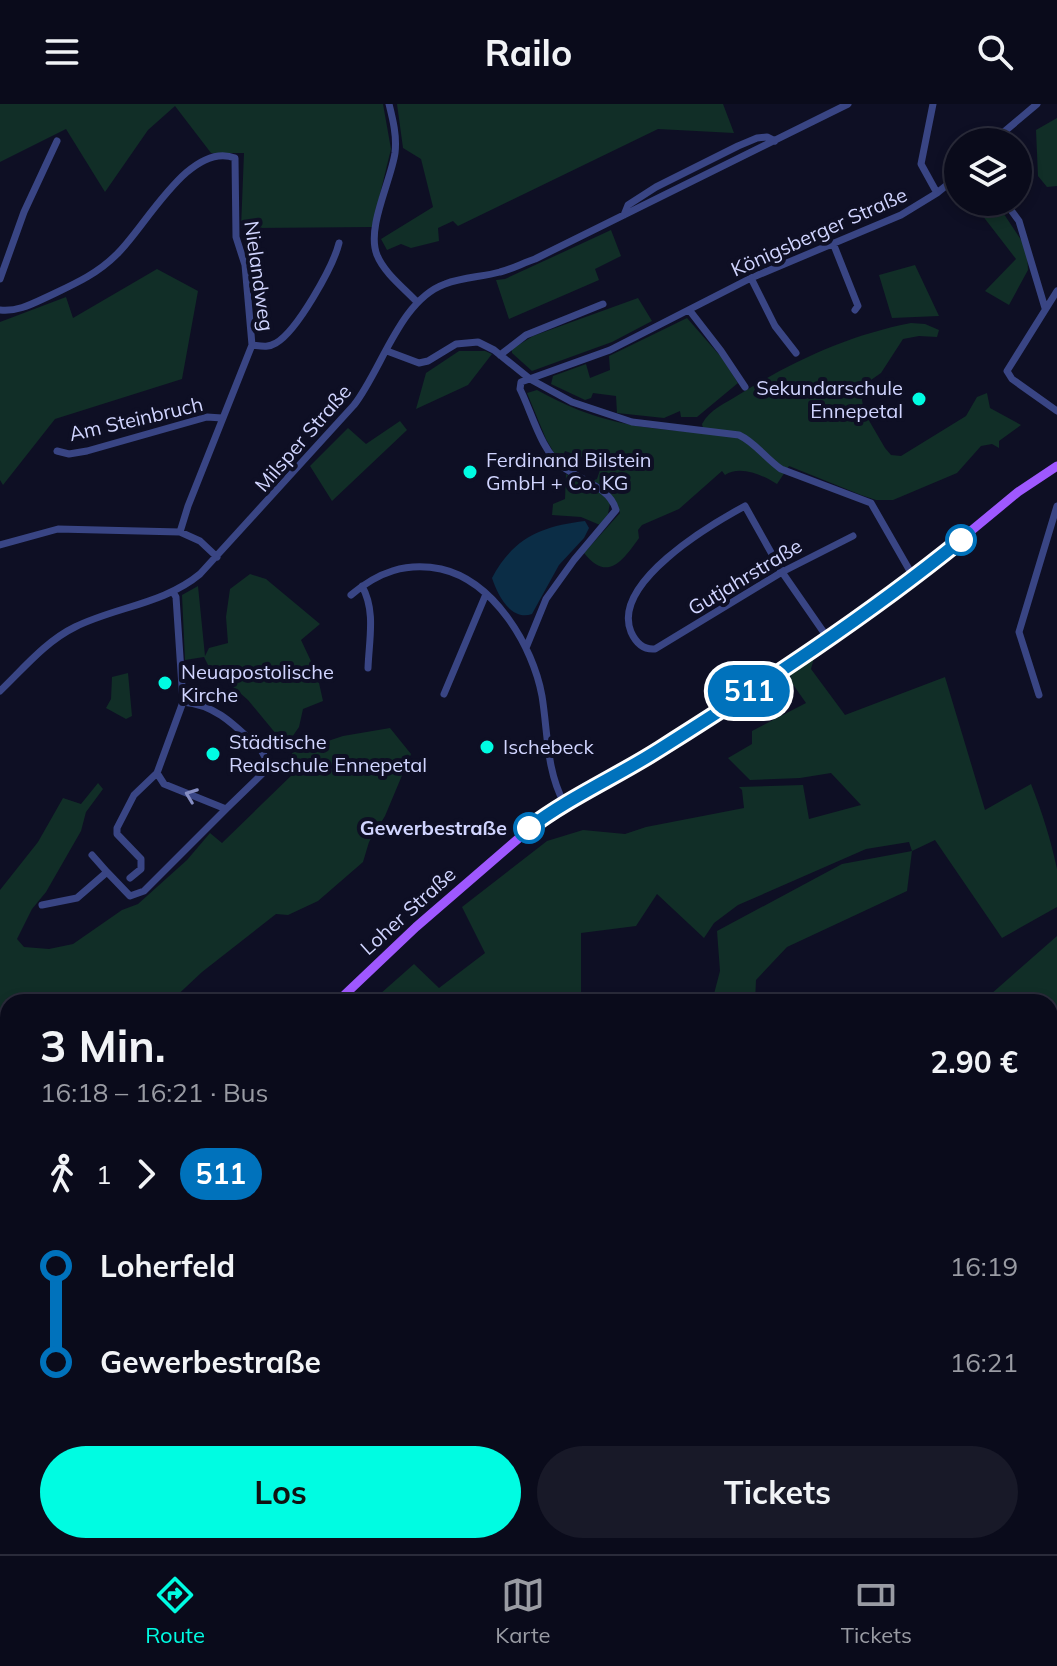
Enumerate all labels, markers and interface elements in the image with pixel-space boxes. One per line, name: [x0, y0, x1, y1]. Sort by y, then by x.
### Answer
icon: menu: [40, 30, 84, 74]
text: Railo: [485, 30, 572, 75]
icon: search: [973, 30, 1017, 74]
map controls: [944, 128, 1032, 216]
button: layers: [944, 128, 1032, 216]
street label: Königsberger Straße: [727, 181, 911, 282]
street label: Nielandweg: [239, 219, 280, 333]
place label: Sekundarschule Ennepetal: [756, 375, 903, 423]
street label: Milsper Straße: [249, 379, 356, 496]
marker: Sekundarschule Ennepetal: [910, 390, 928, 408]
street label: Am Steinbruch: [67, 391, 205, 446]
place label: Ferdinand Bilstein GmbH + Co. KG: [486, 447, 652, 495]
marker: Ferdinand Bilstein GmbH + Co. KG: [461, 463, 479, 481]
unlabelled marker: [946, 525, 976, 555]
street label: Gutjahrstraße: [683, 533, 806, 620]
place label: Neuapostolische Kirche: [181, 659, 334, 707]
line badge: 511: [703, 665, 795, 717]
text: 511: [724, 673, 774, 708]
marker: Neuapostolische Kirche: [156, 674, 174, 692]
place label: Städtische Realschule Ennepetal: [229, 729, 427, 777]
place label: Ischebeck: [503, 734, 594, 759]
marker: Ischebeck: [478, 738, 496, 756]
marker: Städtische Realschule Ennepetal: [204, 745, 222, 763]
one-way arrow: [185, 788, 199, 805]
marker: Gewerbestraße: [514, 813, 544, 843]
place label: Gewerbestraße: [360, 815, 507, 840]
street label: Loher Straße: [355, 861, 460, 960]
text: 3 Min.: [40, 1018, 166, 1073]
text: 2.90 €: [930, 1043, 1018, 1081]
text: 16:18 – 16:21 · Bus: [40, 1076, 269, 1109]
icon: walk: [40, 1152, 84, 1196]
icon: forward: [124, 1152, 168, 1196]
text: 511: [196, 1156, 246, 1191]
text: 1: [96, 1158, 112, 1191]
text: Loherfeld: [100, 1247, 235, 1285]
text: 16:19: [950, 1250, 1018, 1283]
text: Gewerbestraße: [100, 1343, 321, 1381]
text: 16:21: [950, 1346, 1018, 1379]
button: Los: [40, 1446, 521, 1538]
button: Tickets: [537, 1446, 1018, 1538]
tab: Route: [145, 1573, 205, 1649]
tab: Karte: [495, 1573, 551, 1649]
tab: Tickets: [841, 1573, 912, 1649]

